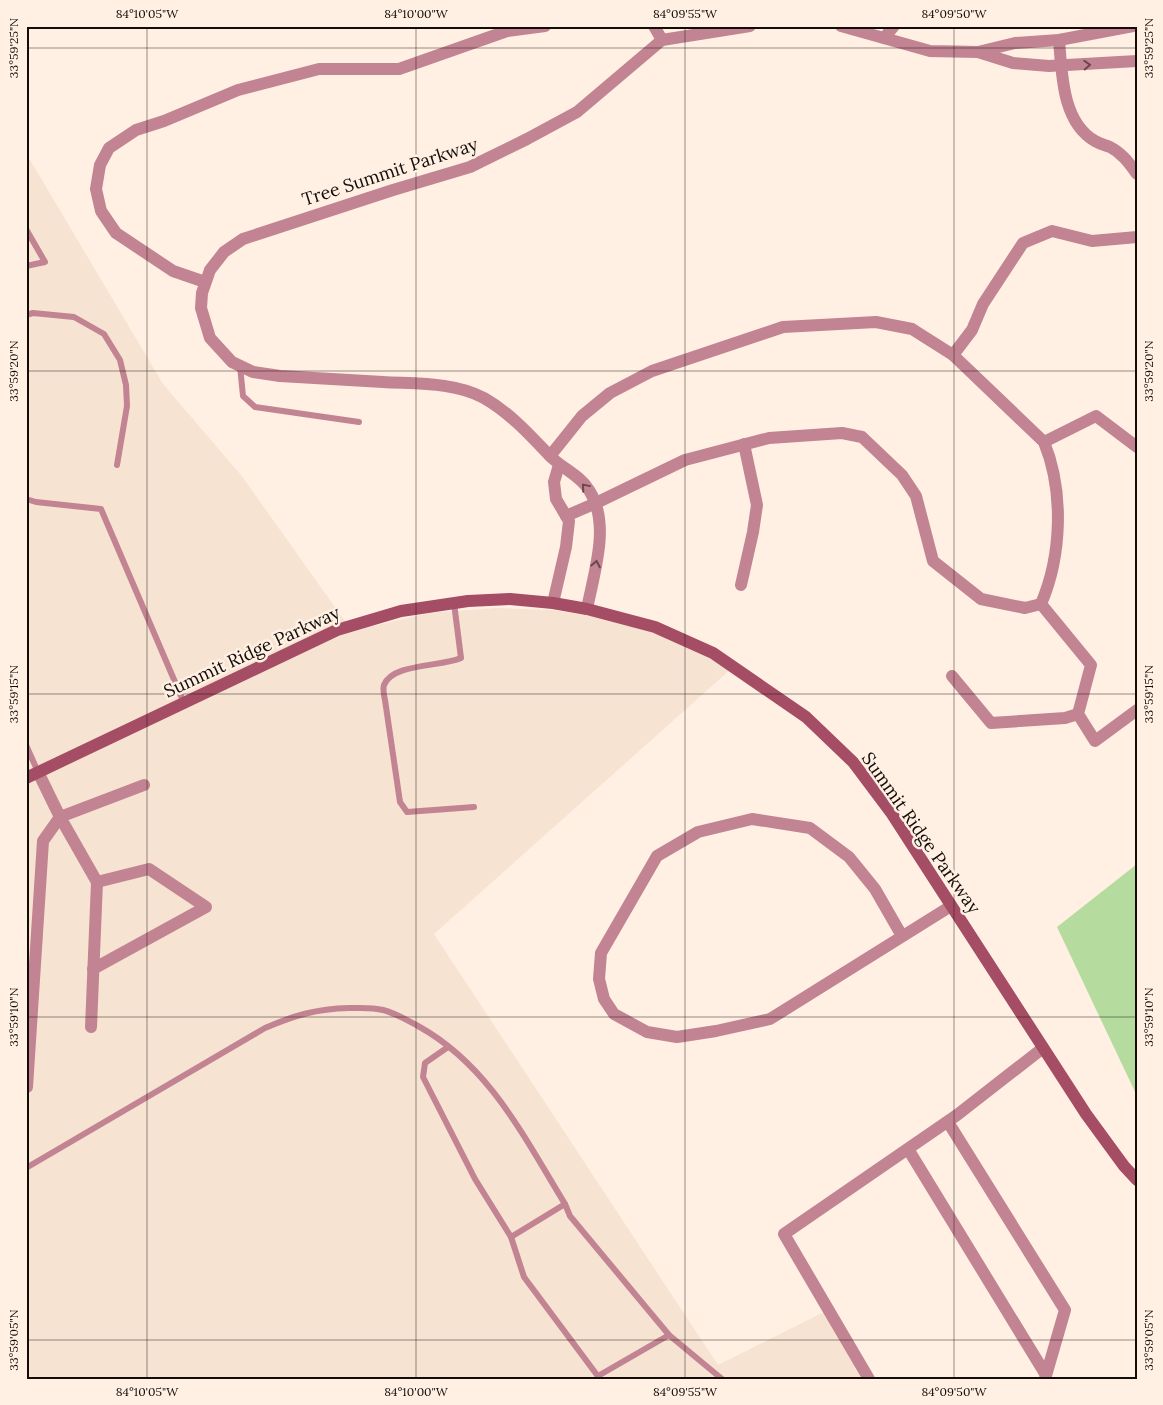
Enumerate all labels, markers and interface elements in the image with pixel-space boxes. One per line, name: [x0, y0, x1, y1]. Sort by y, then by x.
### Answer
text: 84°10'05"W: [116, 6, 179, 21]
text: 84°10'00"W: [384, 6, 449, 21]
text: 84°09'55"W: [653, 6, 718, 21]
text: 84°09'50"W: [922, 6, 988, 21]
text: 33°59'25"N: [6, 18, 21, 78]
text: 33°59'25"N: [1141, 18, 1156, 78]
one-way arrow: [1084, 59, 1092, 70]
street label: Tree Summit Parkway: [299, 132, 481, 211]
text: 33°59'20"N: [6, 340, 21, 402]
text: 33°59'20"N: [1141, 340, 1156, 402]
one-way arrow: [582, 483, 591, 492]
one-way arrow: [590, 559, 600, 568]
street label: Summit Ridge Parkway: [160, 600, 344, 703]
text: 33°59'15"N: [6, 665, 21, 723]
text: 33°59'15"N: [1141, 665, 1156, 723]
street label: Summit Ridge Parkway: [857, 748, 986, 918]
text: 33°59'10"N: [6, 987, 21, 1047]
text: 33°59'10"N: [1141, 987, 1156, 1047]
text: 33°59'05"N: [6, 1309, 21, 1371]
text: 33°59'05"N: [1141, 1309, 1156, 1371]
text: 84°10'05"W: [116, 1384, 179, 1399]
text: 84°10'00"W: [384, 1384, 449, 1399]
text: 84°09'55"W: [653, 1384, 718, 1399]
text: 84°09'50"W: [922, 1384, 988, 1399]

